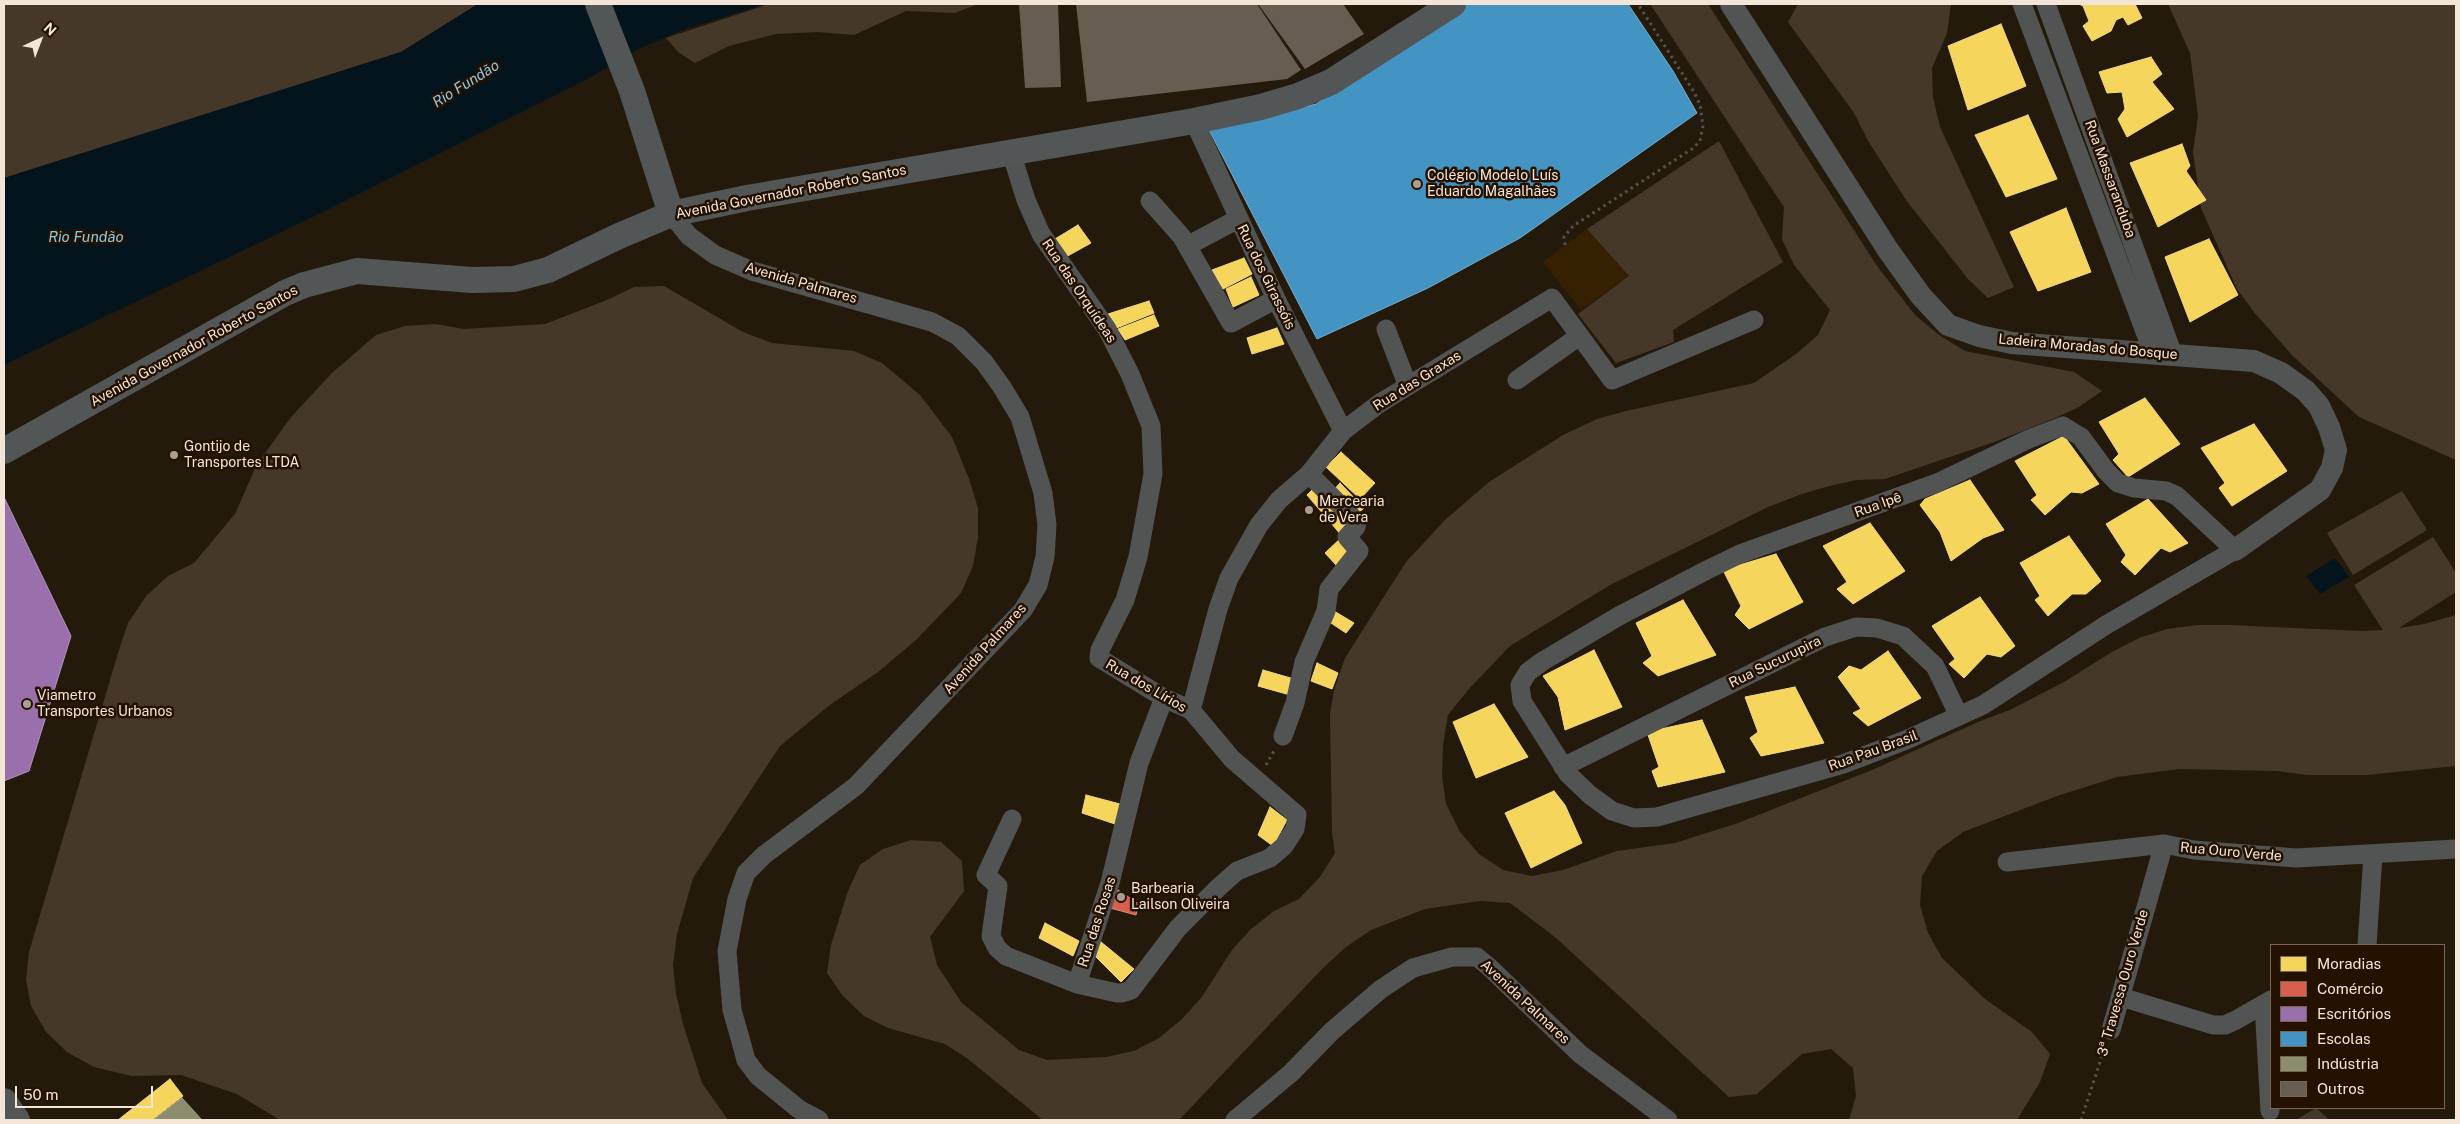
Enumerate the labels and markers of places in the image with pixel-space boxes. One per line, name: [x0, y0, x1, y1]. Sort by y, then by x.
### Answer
place label: Colégio Modelo Luís Eduardo Magalhães: [1427, 168, 1558, 200]
marker: Colégio Modelo Luís Eduardo Magalhães: [1411, 178, 1423, 190]
place label: Gontijo de Transportes LTDA: [184, 439, 299, 472]
marker: Gontijo de Transportes LTDA: [168, 449, 180, 461]
place label: Mercearia de Vera: [1319, 494, 1384, 526]
marker: Mercearia de Vera: [1303, 504, 1315, 516]
place label: Viametro Transportes Urbanos: [37, 688, 172, 720]
marker: Viametro Transportes Urbanos: [21, 698, 33, 710]
place label: Barbearia Lailson Oliveira: [1131, 881, 1230, 914]
marker: Barbearia Lailson Oliveira: [1115, 891, 1127, 903]

